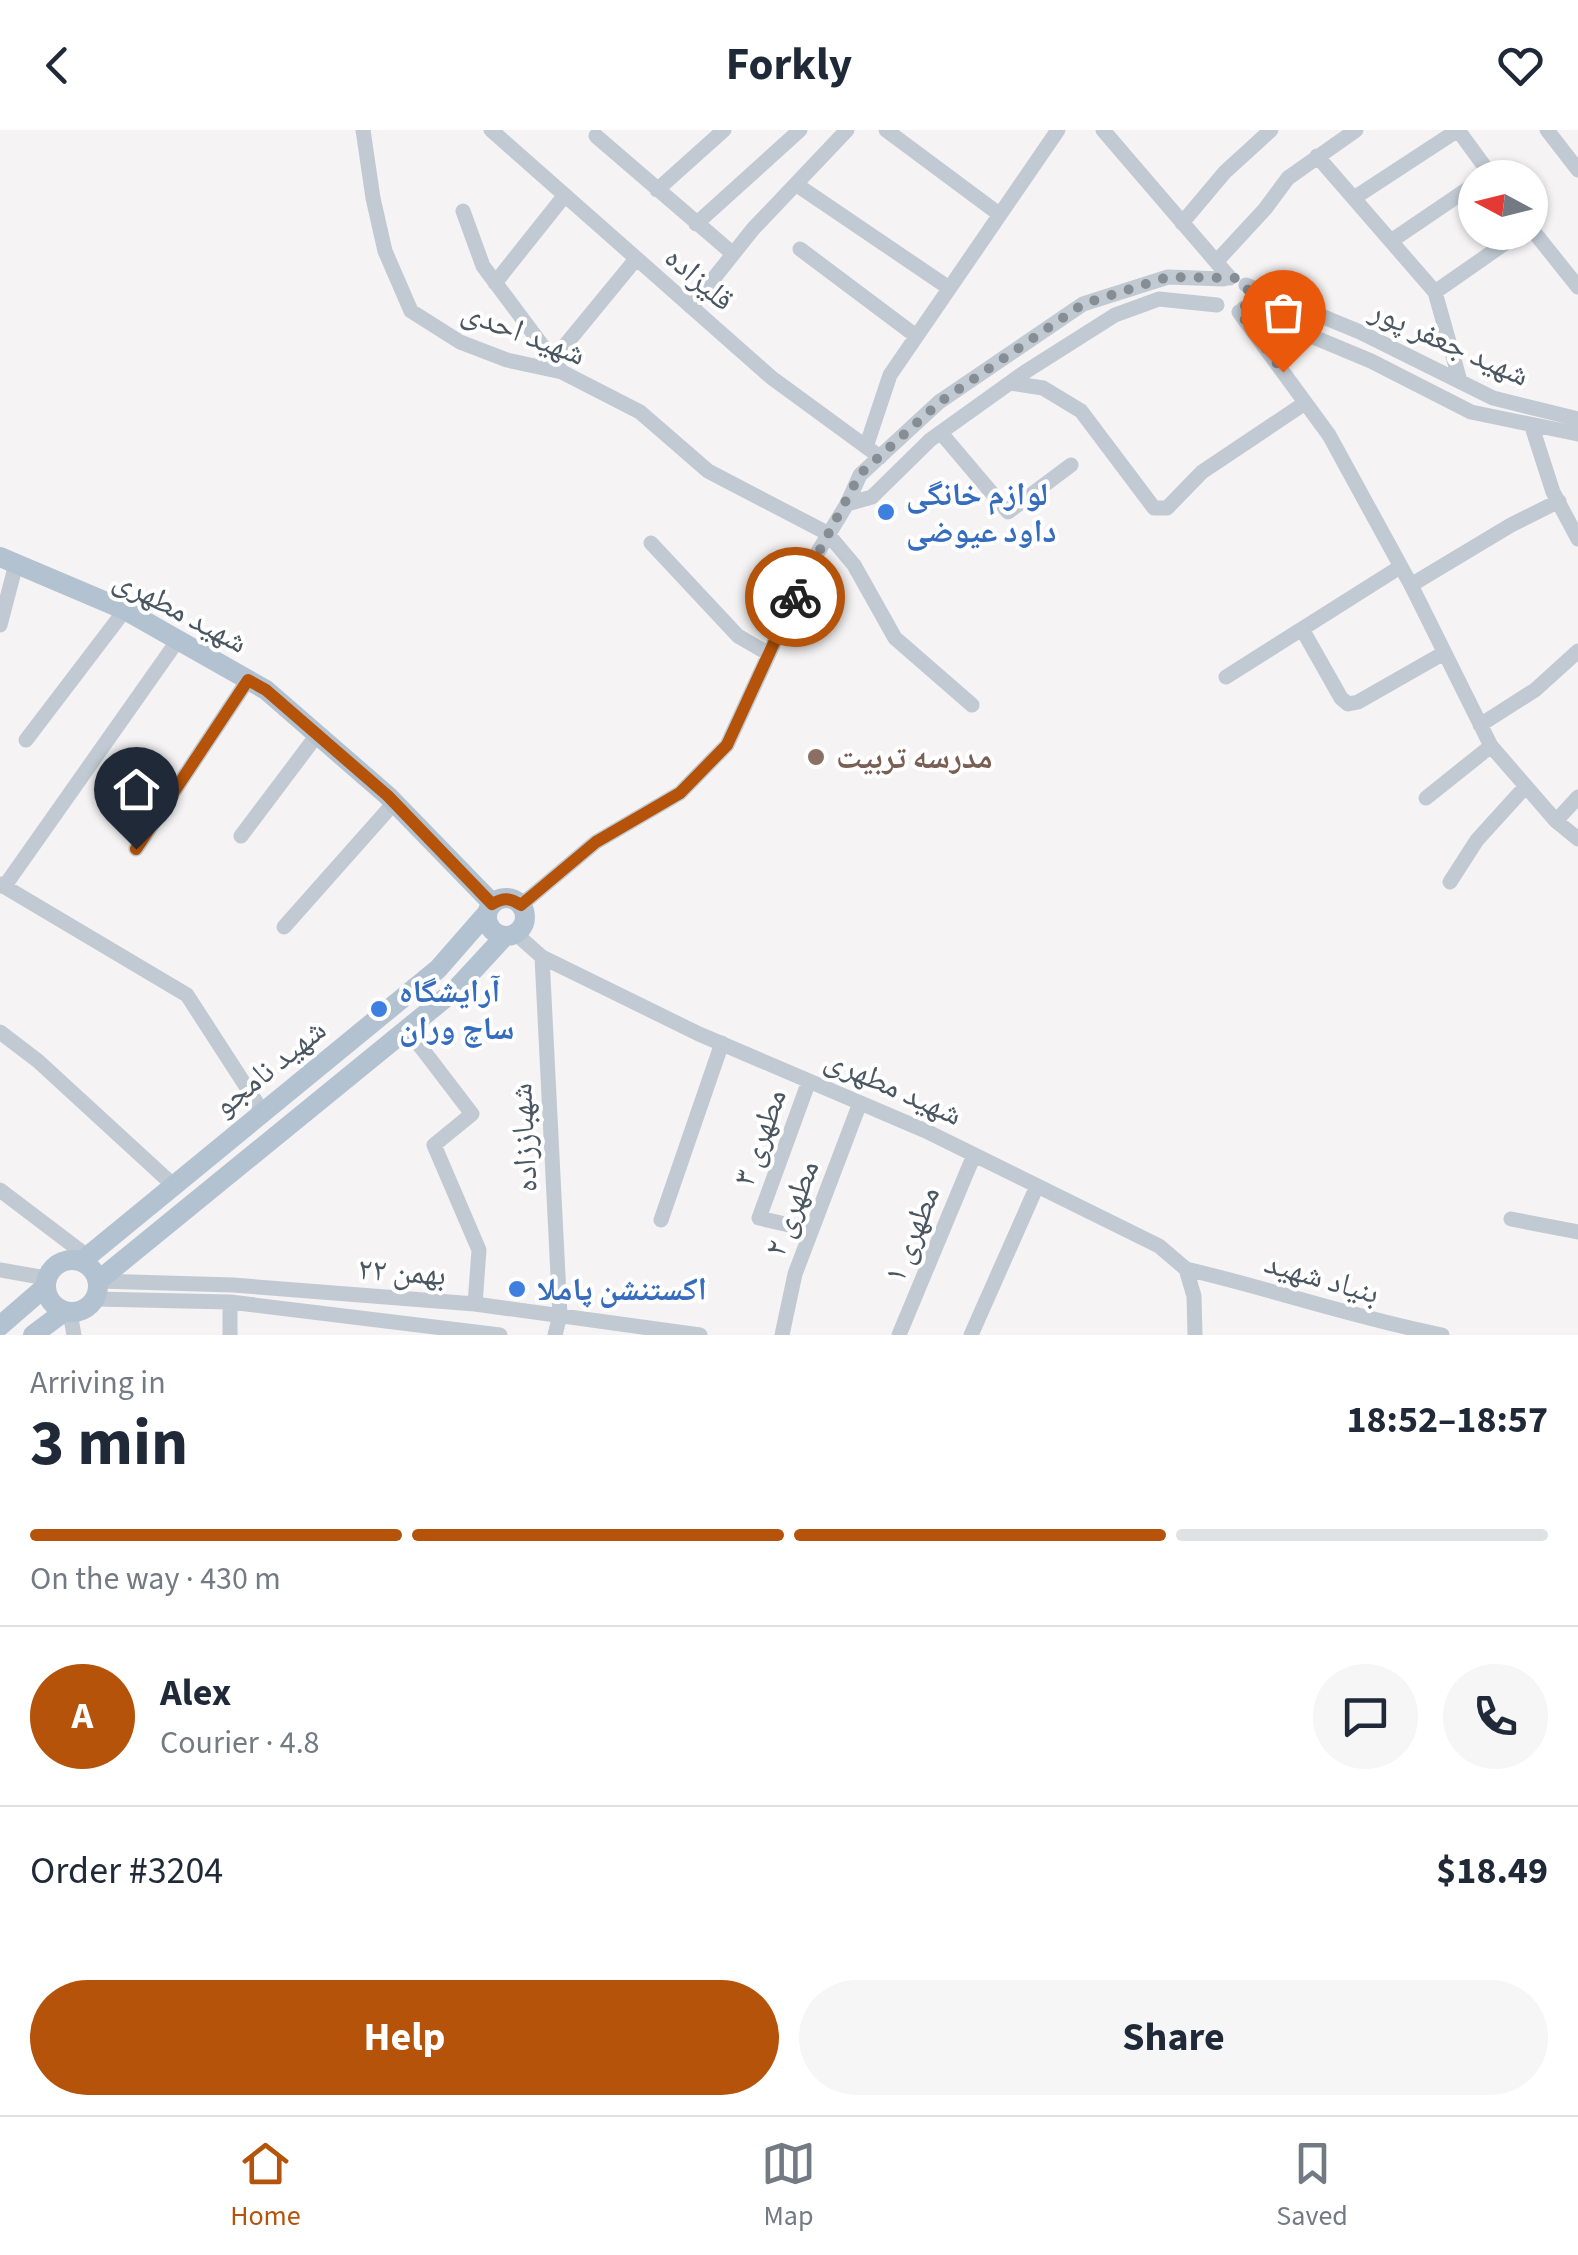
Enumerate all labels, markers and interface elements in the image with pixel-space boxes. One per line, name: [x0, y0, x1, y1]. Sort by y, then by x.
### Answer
text: Forkly: [726, 33, 852, 97]
icon: back: [30, 38, 85, 93]
icon: heart: [1493, 38, 1548, 93]
north arrow: [1458, 160, 1548, 250]
map controls: [1458, 160, 1548, 250]
street label: قلیزاده: [654, 235, 744, 322]
pin: [1241, 270, 1326, 373]
icon: bag: [1256, 285, 1311, 340]
street label: شهید جعفر پور: [1362, 287, 1537, 398]
street label: شهید احدی: [455, 288, 592, 378]
place label: لوازم خانگی داود عیوضی: [906, 472, 1056, 555]
marker: لوازم خانگی داود عیوضی: [875, 501, 897, 523]
courier: [745, 547, 845, 647]
street label: شهید مطهری: [105, 556, 256, 665]
icon: bike: [768, 570, 823, 625]
place label: مدرسه تربیت: [836, 735, 993, 781]
marker: مدرسه تربیت: [805, 746, 827, 768]
pin: [94, 747, 179, 850]
icon: home: [109, 762, 164, 817]
place label: آرایشگاه ساچ وران: [399, 969, 514, 1052]
marker: آرایشگاه ساچ وران: [368, 998, 390, 1020]
street label: شهید نامجو: [203, 1008, 336, 1128]
street label: شهید مطهری: [818, 1036, 970, 1138]
street label: شهباززاده: [498, 1082, 550, 1194]
street label: مطهری ۳: [721, 1082, 799, 1192]
street label: مطهری ۲: [752, 1153, 831, 1263]
street label: مطهری ۱: [872, 1179, 952, 1290]
street label: بنیاد شهید: [1259, 1240, 1384, 1316]
street label: ۲۲ بهمن: [356, 1246, 447, 1298]
place label: اکستنشن پاملا: [537, 1267, 707, 1313]
marker: اکستنشن پاملا: [506, 1278, 528, 1300]
text: Arriving in: [30, 1360, 166, 1406]
text: 18:52–18:57: [1346, 1393, 1548, 1447]
text: 3 min: [30, 1397, 188, 1490]
text: On the way · 430 m: [30, 1556, 281, 1602]
button: chat: [1313, 1664, 1418, 1769]
button: phone: [1443, 1664, 1548, 1769]
text: Alex: [160, 1666, 231, 1720]
text: A: [72, 1689, 93, 1743]
text: Courier · 4.8: [160, 1720, 320, 1766]
text: Order #3204: [30, 1844, 223, 1898]
text: $18.49: [1436, 1844, 1548, 1898]
button: Help: [30, 1980, 779, 2095]
button: Share: [799, 1980, 1548, 2095]
tab: Home: [230, 2136, 301, 2236]
tab: Map: [761, 2136, 816, 2236]
tab: Saved: [1276, 2136, 1348, 2236]

